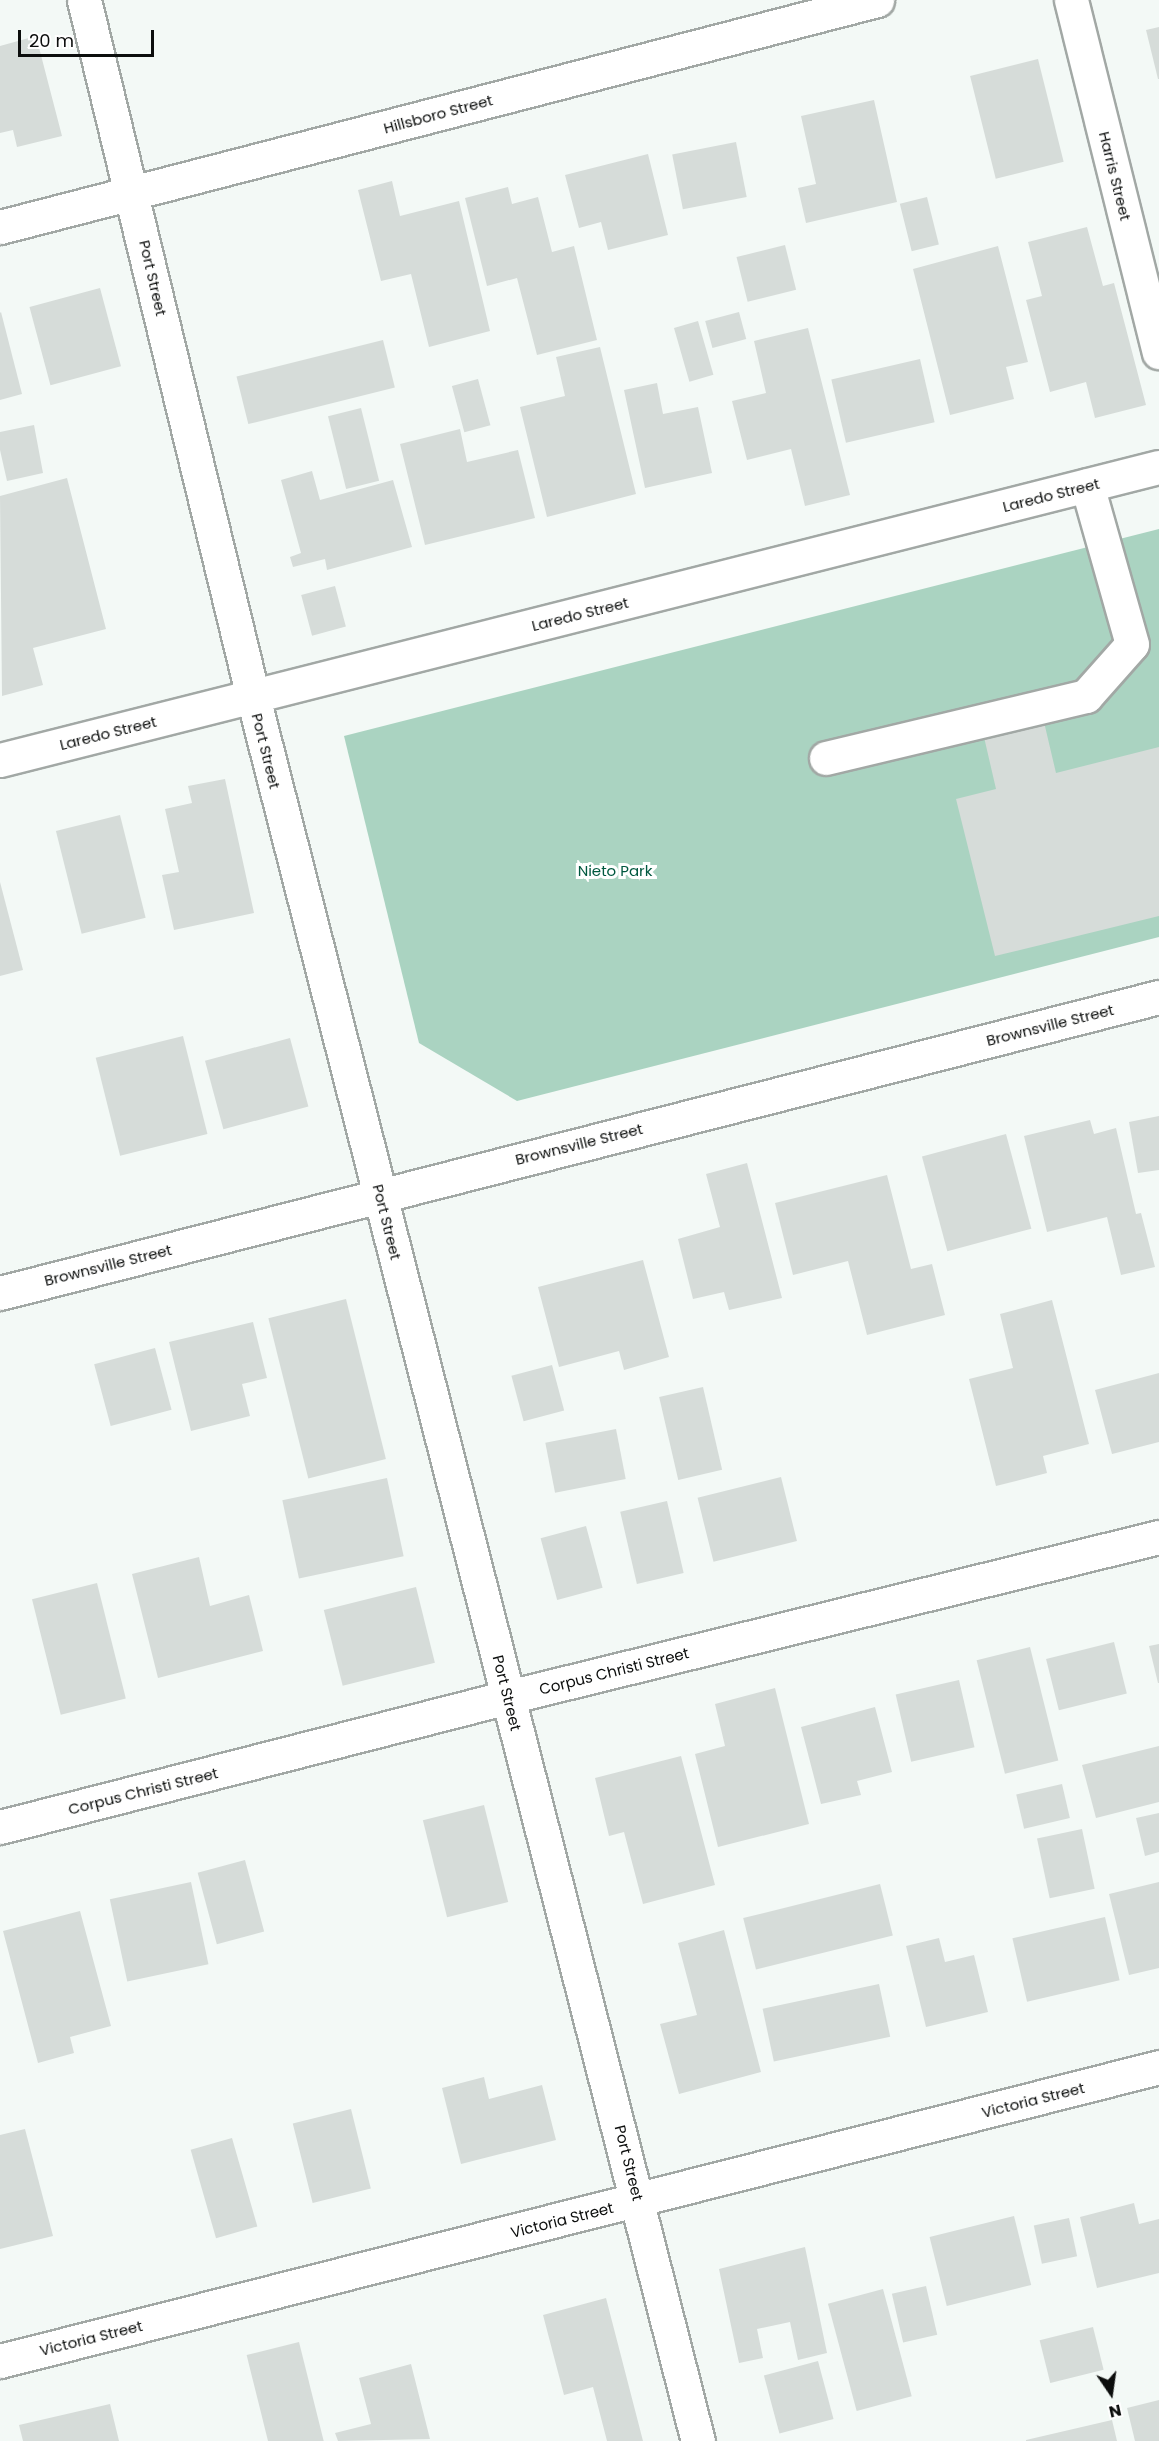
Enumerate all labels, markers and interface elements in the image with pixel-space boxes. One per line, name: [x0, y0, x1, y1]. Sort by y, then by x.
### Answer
scale bar: [21, 18, 158, 56]
text: 20 m: [29, 28, 74, 53]
street label: Hillsboro Street: [382, 91, 494, 137]
street label: Harris Street: [1095, 130, 1135, 222]
street label: Port Street: [136, 238, 170, 318]
street label: Laredo Street: [1001, 474, 1101, 516]
street label: Laredo Street: [530, 593, 630, 635]
street label: Port Street: [248, 711, 284, 791]
street label: Laredo Street: [58, 712, 158, 754]
park label: Nieto Park: [578, 862, 652, 880]
street label: Brownsville Street: [984, 1000, 1116, 1050]
street label: Brownsville Street: [513, 1119, 645, 1169]
street label: Port Street: [369, 1182, 405, 1262]
street label: Brownsville Street: [42, 1240, 174, 1290]
street label: Corpus Christi Street: [537, 1644, 691, 1698]
street label: Port Street: [489, 1653, 525, 1733]
street label: Corpus Christi Street: [66, 1764, 220, 1818]
street label: Victoria Street: [980, 2079, 1086, 2121]
street label: Port Street: [611, 2123, 647, 2203]
street label: Victoria Street: [509, 2199, 615, 2241]
street label: Victoria Street: [38, 2317, 144, 2359]
north arrow: [1081, 2363, 1141, 2423]
text: N: [1107, 2398, 1124, 2424]

